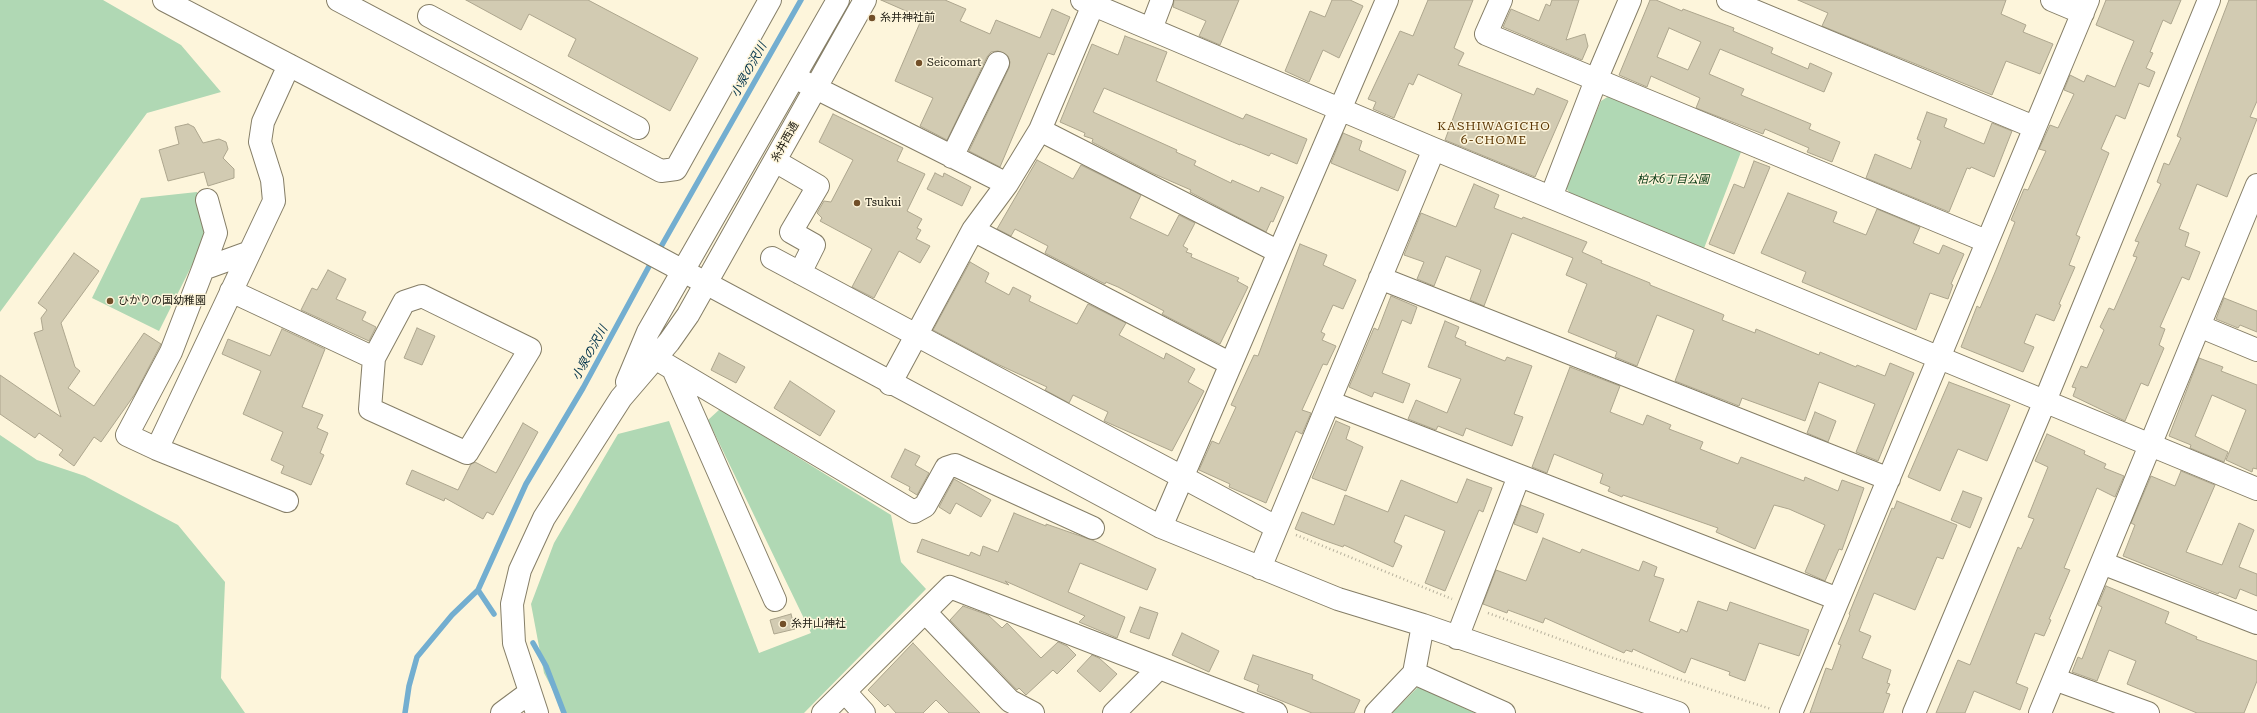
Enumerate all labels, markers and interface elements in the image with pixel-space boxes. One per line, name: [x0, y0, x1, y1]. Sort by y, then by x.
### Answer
place label: 糸井神社前: [880, 11, 935, 25]
marker: 糸井神社前: [867, 13, 877, 23]
water label: 小泉の沢川: [728, 40, 770, 100]
place label: Seicomart: [927, 56, 981, 70]
marker: Seicomart: [914, 58, 924, 68]
district label: KASHIWAGICHO 6-CHOME: [1437, 119, 1551, 147]
street label: 糸井西通: [769, 120, 801, 164]
park label: 柏木6丁目公園: [1637, 173, 1709, 187]
place label: Tsukui: [865, 196, 901, 210]
marker: Tsukui: [852, 198, 862, 208]
place label: ひかりの国幼稚園: [118, 294, 206, 308]
marker: ひかりの国幼稚園: [105, 296, 115, 306]
water label: 小泉の沢川: [569, 323, 611, 383]
place label: 糸井山神社: [791, 617, 846, 631]
marker: 糸井山神社: [778, 619, 788, 629]

